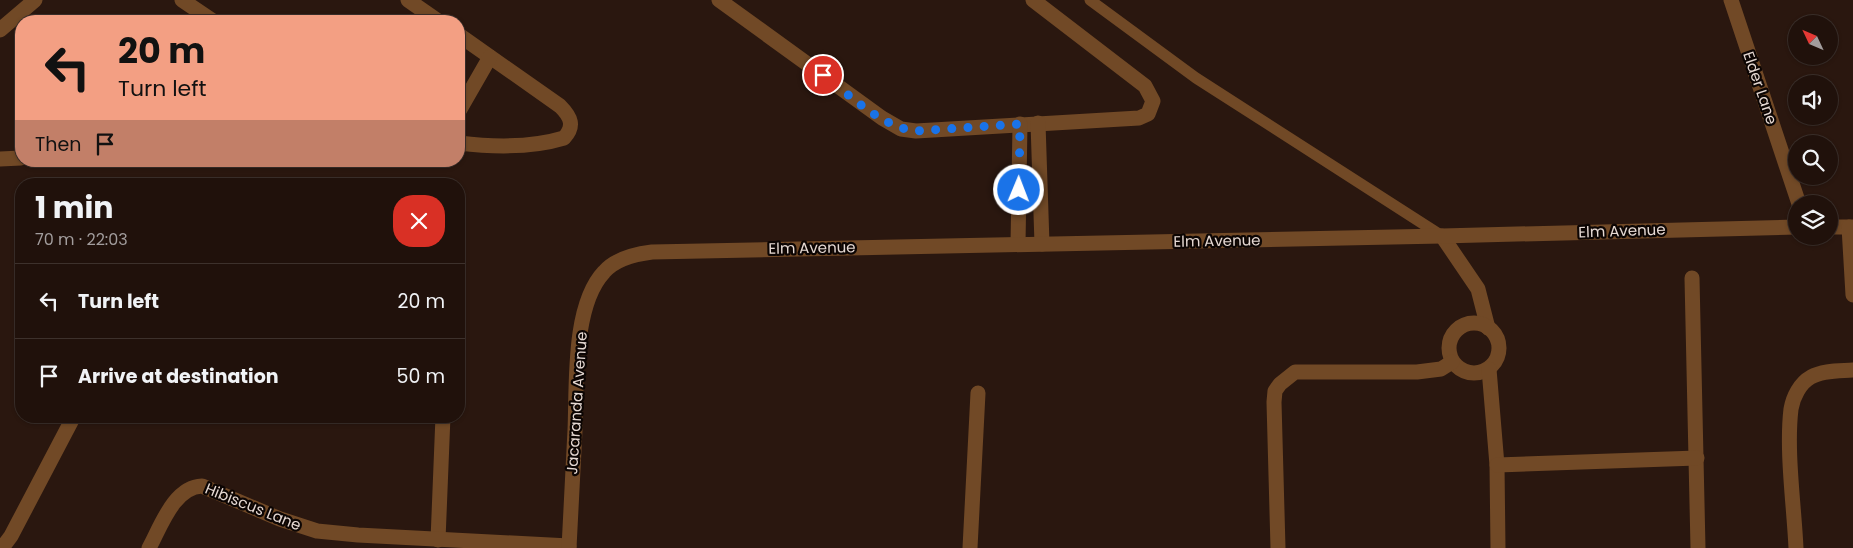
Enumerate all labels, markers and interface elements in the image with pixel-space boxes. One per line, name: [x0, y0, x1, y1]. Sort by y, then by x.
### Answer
north arrow: [1788, 15, 1838, 65]
map controls: [1788, 15, 1838, 245]
text: 20 m: [118, 26, 205, 75]
icon: left: [35, 35, 100, 100]
street label: Elder Lane: [1738, 49, 1783, 127]
pin: [802, 54, 844, 96]
icon: arrive: [809, 61, 837, 89]
text: Turn left: [118, 73, 206, 104]
button: sound: [1788, 75, 1838, 125]
icon: arrive: [91, 130, 119, 158]
text: Then: [35, 131, 81, 158]
button: search: [1788, 135, 1838, 185]
position arrow: [992, 163, 1044, 215]
text: 1 min: [35, 186, 113, 229]
button: close: [393, 195, 445, 247]
button: layers: [1788, 195, 1838, 245]
street label: Elm Avenue: [1578, 218, 1666, 243]
text: 70 m · 22:03: [35, 228, 128, 251]
street label: Elm Avenue: [1173, 229, 1261, 252]
street label: Elm Avenue: [768, 236, 856, 259]
icon: left: [35, 287, 63, 315]
text: Turn left: [78, 288, 159, 315]
text: 20 m: [397, 288, 445, 315]
street label: Jacaranda Avenue: [561, 331, 592, 475]
icon: arrive: [35, 362, 63, 390]
text: Arrive at destination: [78, 363, 279, 390]
text: 50 m: [396, 363, 445, 390]
street label: Hibiscus Lane: [202, 478, 304, 535]

